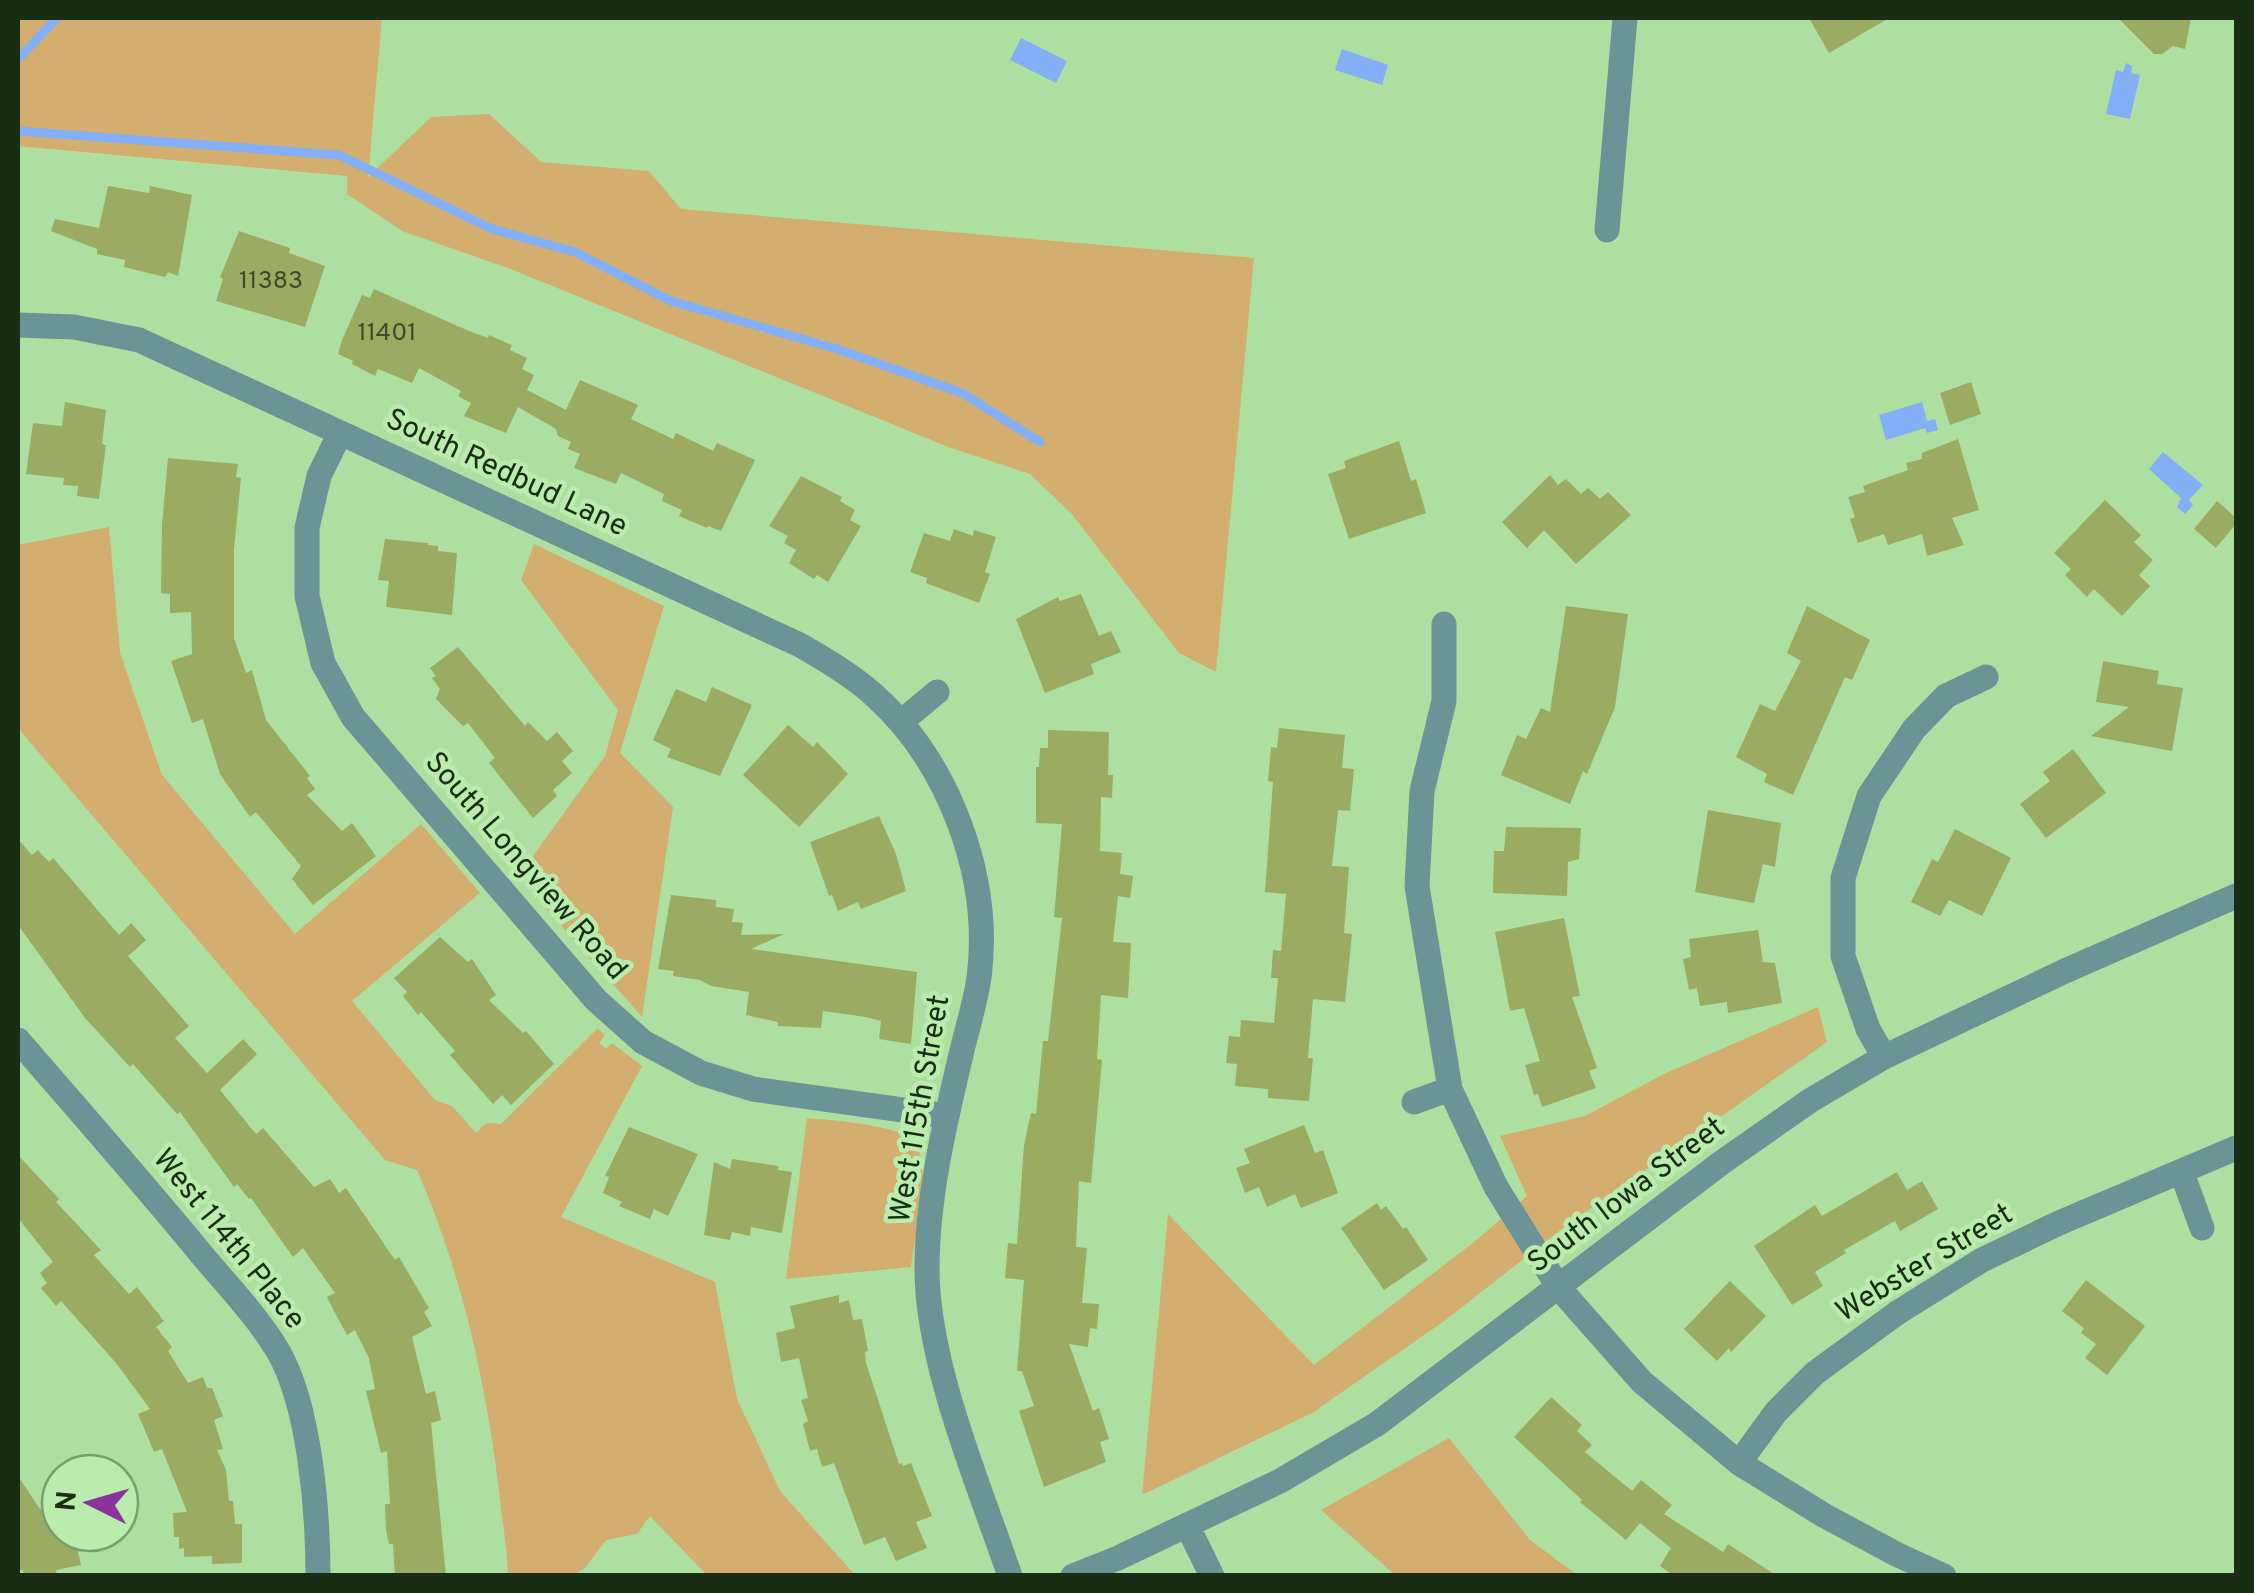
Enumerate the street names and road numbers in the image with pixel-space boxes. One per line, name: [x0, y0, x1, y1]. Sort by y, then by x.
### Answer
street label: South Redbud Lane: [379, 402, 633, 546]
street label: South Longview Road: [416, 745, 634, 989]
street label: West 115th Street: [883, 992, 959, 1226]
street label: South Iowa Street: [1521, 1110, 1733, 1282]
street label: West 114th Place: [144, 1142, 312, 1338]
street label: Webster Street: [1830, 1197, 2020, 1331]

